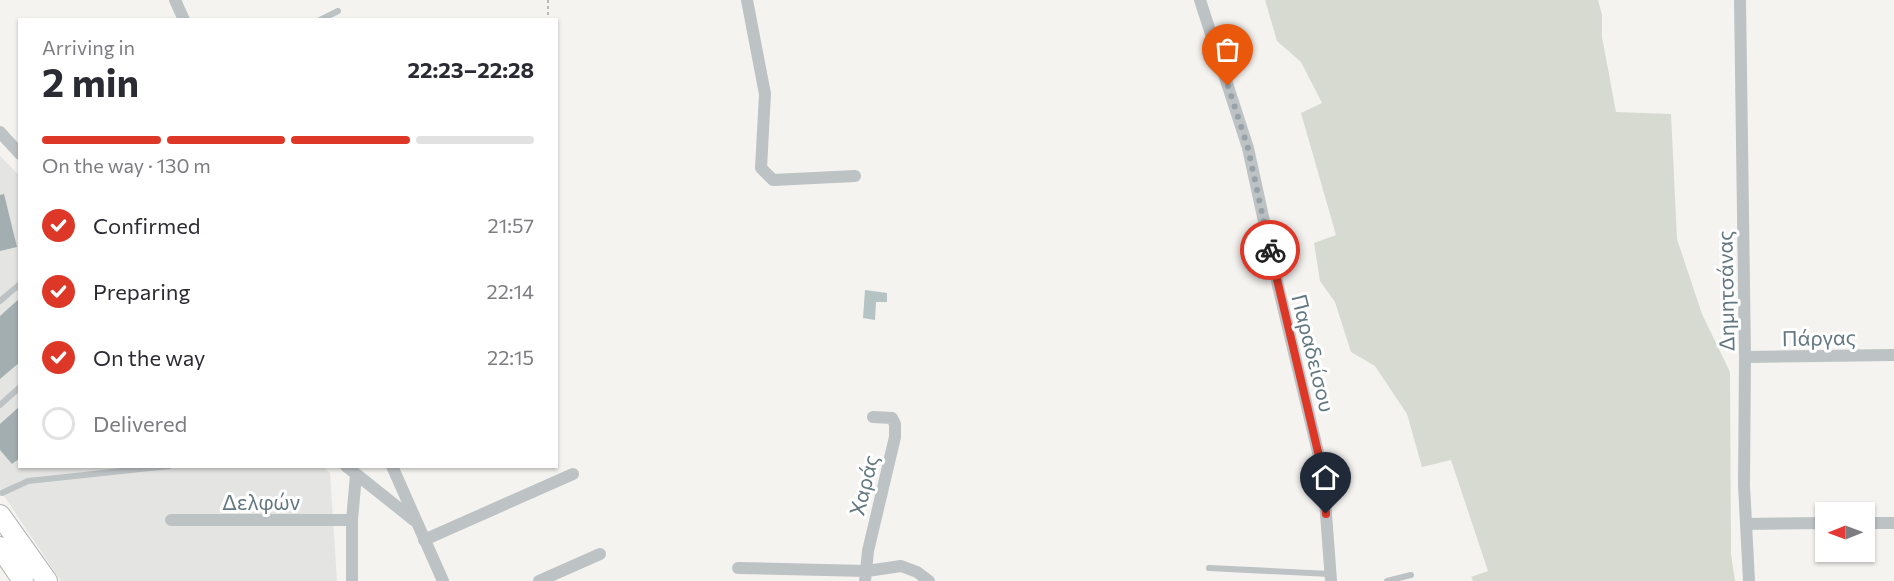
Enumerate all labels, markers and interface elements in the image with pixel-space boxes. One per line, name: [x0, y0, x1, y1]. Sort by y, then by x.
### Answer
pin: [1202, 24, 1253, 86]
icon: bag: [1211, 33, 1244, 66]
text: Arriving in: [42, 35, 135, 59]
text: 22:23–22:28: [407, 56, 534, 83]
text: 2 min: [42, 57, 139, 105]
text: On the way · 130 m: [42, 153, 211, 177]
icon: check: [42, 209, 75, 242]
text: Confirmed: [93, 212, 200, 239]
text: 21:57: [488, 213, 534, 237]
courier: [1240, 220, 1300, 280]
street label: Δημητσάνας: [1711, 230, 1739, 352]
icon: bike: [1254, 234, 1287, 267]
icon: check: [42, 275, 75, 308]
text: Preparing: [93, 278, 190, 305]
text: 22:14: [487, 279, 534, 303]
street label: Παραδείσου: [1287, 292, 1341, 414]
street label: Πάργας: [1782, 324, 1856, 350]
icon: check: [42, 341, 75, 374]
text: On the way: [93, 344, 205, 371]
text: 22:15: [487, 345, 534, 369]
text: Delivered: [93, 410, 187, 437]
street label: Χαράς: [843, 452, 883, 518]
pin: [1300, 452, 1351, 514]
icon: home: [1309, 461, 1342, 494]
street label: Δελφών: [222, 489, 300, 514]
north arrow: [1815, 502, 1875, 562]
map controls: [1815, 502, 1875, 562]

